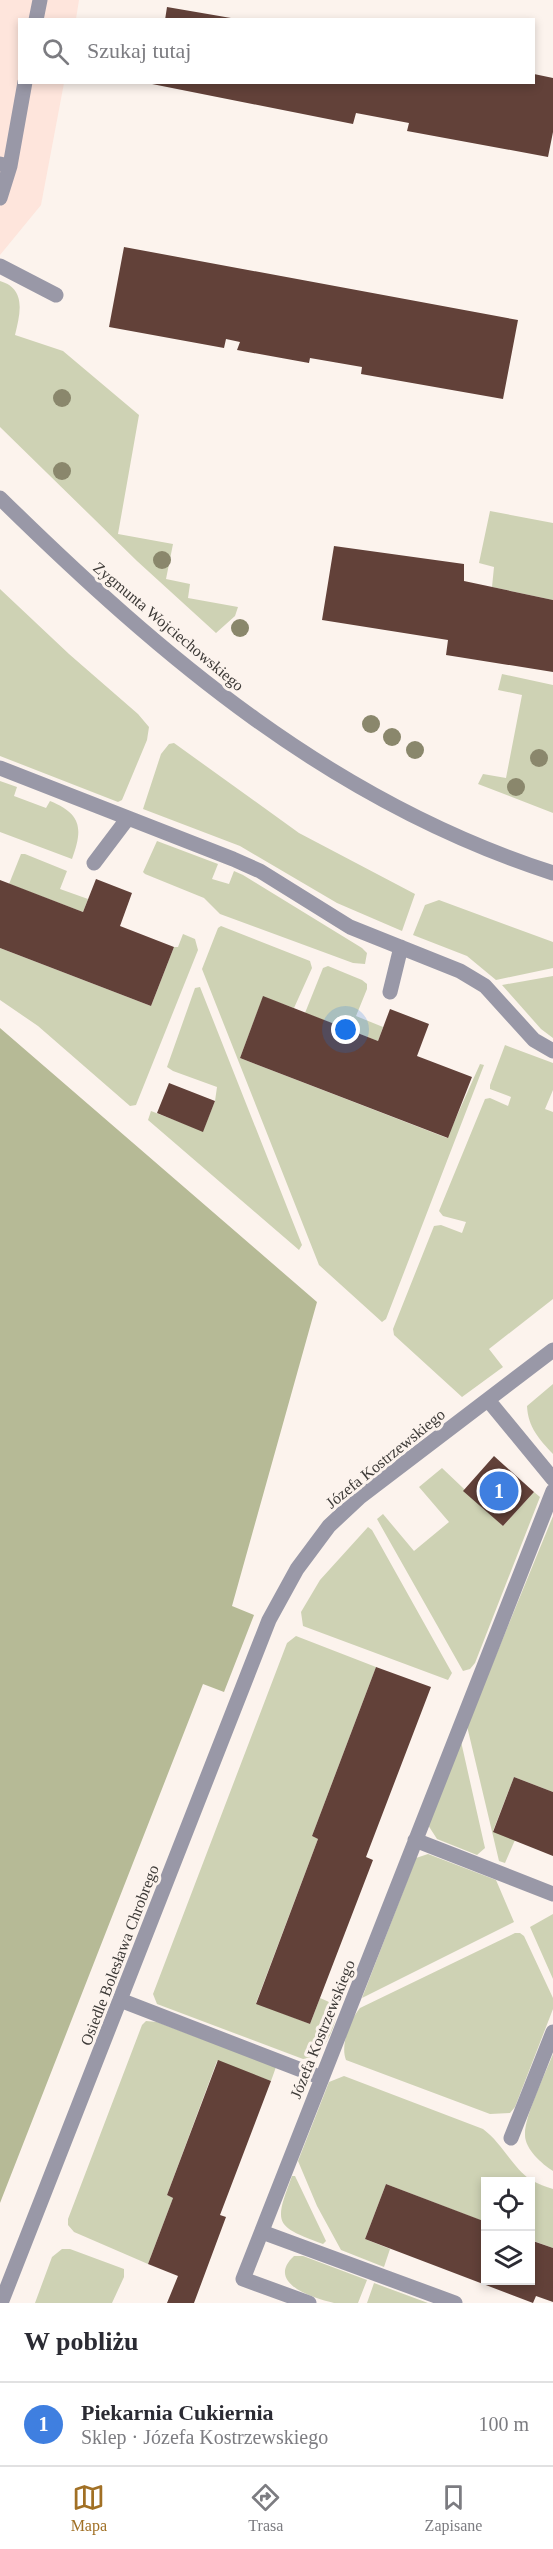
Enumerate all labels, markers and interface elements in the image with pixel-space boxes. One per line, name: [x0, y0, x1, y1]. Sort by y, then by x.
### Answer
search box: [18, 18, 535, 84]
icon: search: [39, 35, 72, 68]
text: Szukaj tutaj: [87, 38, 191, 63]
street label: Zygmunta Wojciechowskiego: [89, 559, 247, 695]
your location: [331, 1015, 360, 1044]
street label: Józefa Kostrzewskiego: [322, 1405, 449, 1512]
pin: 1: [480, 1468, 518, 1514]
street label: Osiedle Bolesława Chrobrego: [77, 1863, 163, 2048]
street label: Józefa Kostrzewskiego: [287, 1957, 359, 2101]
map controls: [481, 2177, 535, 2285]
button: locate: [481, 2177, 535, 2231]
button: layers: [481, 2231, 535, 2285]
text: W pobliżu: [24, 2327, 138, 2356]
text: Piekarnia Cukiernia: [81, 2400, 274, 2425]
text: 1: [39, 2413, 49, 2435]
text: 100 m: [478, 2413, 529, 2435]
text: Sklep · Józefa Kostrzewskiego: [81, 2426, 328, 2448]
tab: Mapa: [71, 2481, 107, 2535]
tab: Trasa: [248, 2481, 283, 2535]
tab: Zapisane: [425, 2481, 482, 2535]

